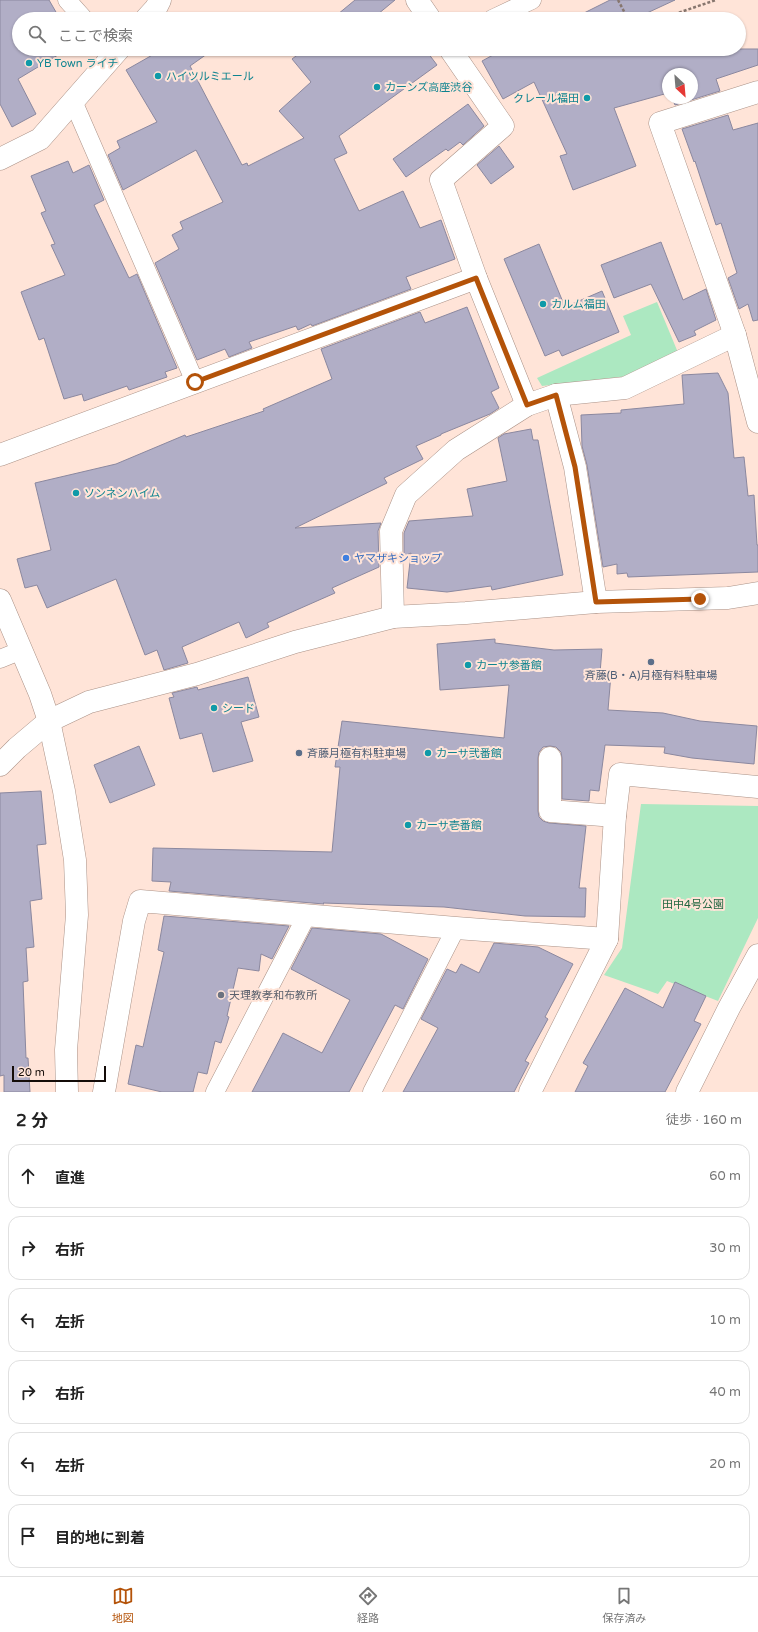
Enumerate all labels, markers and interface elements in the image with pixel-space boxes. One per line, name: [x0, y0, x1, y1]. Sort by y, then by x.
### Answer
search box: [12, 12, 746, 56]
icon: search: [26, 23, 48, 45]
text: ここで検索: [58, 27, 133, 45]
place label: YB Town ライチ: [37, 57, 118, 70]
marker: YB Town ライチ: [24, 58, 34, 68]
north arrow: [662, 68, 698, 104]
place label: ハイツルミエール: [166, 70, 254, 83]
marker: ハイツルミエール: [153, 71, 163, 81]
place label: カーンズ高座渋谷: [385, 81, 472, 94]
marker: カーンズ高座渋谷: [372, 82, 382, 92]
place label: クレール福田: [513, 92, 579, 105]
marker: クレール福田: [582, 93, 592, 103]
place label: カルム福田: [551, 298, 606, 311]
marker: カルム福田: [538, 299, 548, 309]
route start: [186, 373, 204, 391]
place label: ソンネンハイム: [84, 487, 160, 500]
marker: ソンネンハイム: [71, 488, 81, 498]
place label: ヤマザキショップ: [354, 552, 442, 565]
marker: ヤマザキショップ: [341, 553, 351, 563]
route end: [691, 590, 709, 608]
marker: 斉藤(B・A)月極有料駐車場: [646, 657, 656, 667]
place label: カーサ参番館: [476, 659, 542, 672]
marker: カーサ参番館: [463, 660, 473, 670]
place label: 斉藤(B・A)月極有料駐車場: [585, 669, 717, 682]
place label: シード: [222, 702, 255, 715]
marker: シード: [209, 703, 219, 713]
place label: 斉藤月極有料駐車場: [307, 747, 406, 760]
place label: カーサ弐番館: [436, 747, 502, 760]
marker: 斉藤月極有料駐車場: [294, 748, 304, 758]
marker: カーサ弐番館: [423, 748, 433, 758]
place label: カーサ壱番館: [416, 819, 482, 832]
marker: カーサ壱番館: [403, 820, 413, 830]
park label: 田中4号公園: [662, 898, 724, 911]
place label: 天理教孝和布教所: [229, 989, 318, 1002]
marker: 天理教孝和布教所: [216, 990, 226, 1000]
scale bar: [12, 1064, 106, 1083]
text: 20 m: [18, 1066, 45, 1079]
text: 2 分: [16, 1110, 48, 1131]
text: 徒歩 · 160 m: [666, 1112, 742, 1128]
icon: ahead: [17, 1165, 39, 1187]
text: 60 m: [709, 1168, 741, 1184]
text: 直進: [55, 1169, 85, 1187]
icon: right: [17, 1237, 39, 1259]
text: 30 m: [709, 1240, 741, 1256]
text: 右折: [55, 1241, 85, 1259]
icon: left: [17, 1309, 39, 1331]
text: 10 m: [709, 1312, 741, 1328]
text: 左折: [55, 1313, 85, 1331]
icon: right: [17, 1381, 39, 1403]
text: 40 m: [709, 1384, 741, 1400]
text: 右折: [55, 1385, 85, 1403]
icon: left: [17, 1453, 39, 1475]
text: 20 m: [709, 1456, 741, 1472]
text: 左折: [55, 1457, 85, 1475]
icon: arrive: [17, 1525, 39, 1547]
text: 目的地に到着: [55, 1529, 145, 1547]
tab: 地図: [112, 1585, 134, 1625]
tab: 経路: [357, 1585, 379, 1625]
tab: 保存済み: [602, 1585, 646, 1625]

